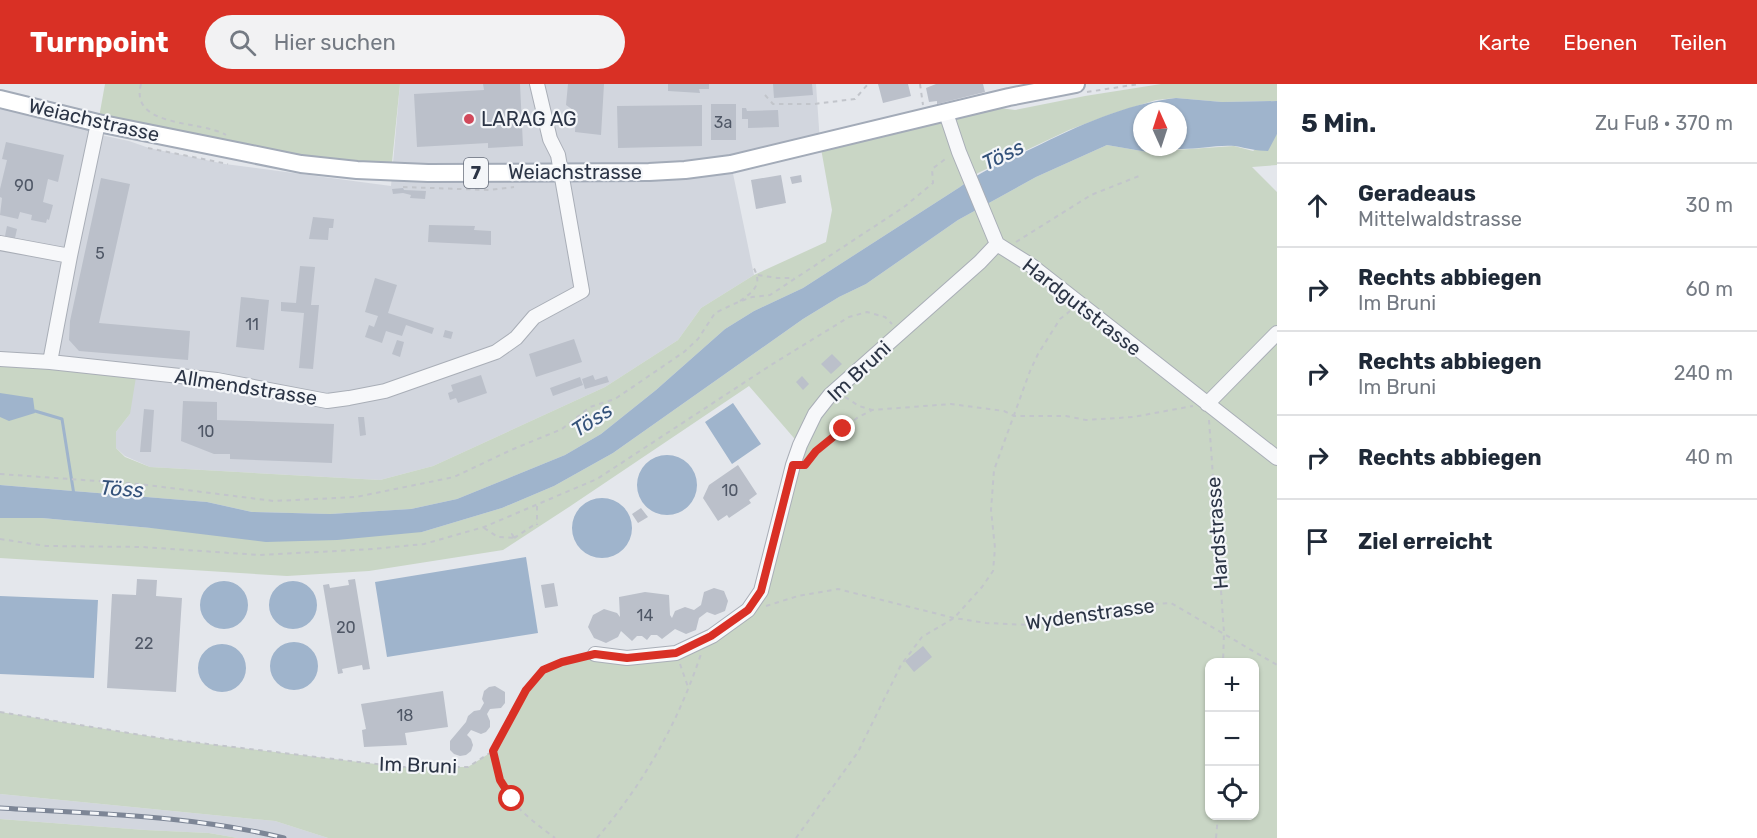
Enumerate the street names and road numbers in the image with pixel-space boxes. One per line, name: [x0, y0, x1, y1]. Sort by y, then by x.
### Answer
street label: Weiachstrasse: [26, 93, 162, 147]
road number: 7: [464, 158, 488, 188]
street label: Weiachstrasse: [508, 160, 642, 184]
street label: Hardgutstrasse: [1018, 253, 1146, 361]
street label: Im Bruni: [822, 336, 896, 406]
street label: Allmendstrasse: [173, 364, 319, 410]
street label: Hardstrasse: [1201, 476, 1233, 590]
street label: Wydenstrasse: [1024, 593, 1156, 635]
street label: Im Bruni: [379, 752, 457, 778]

